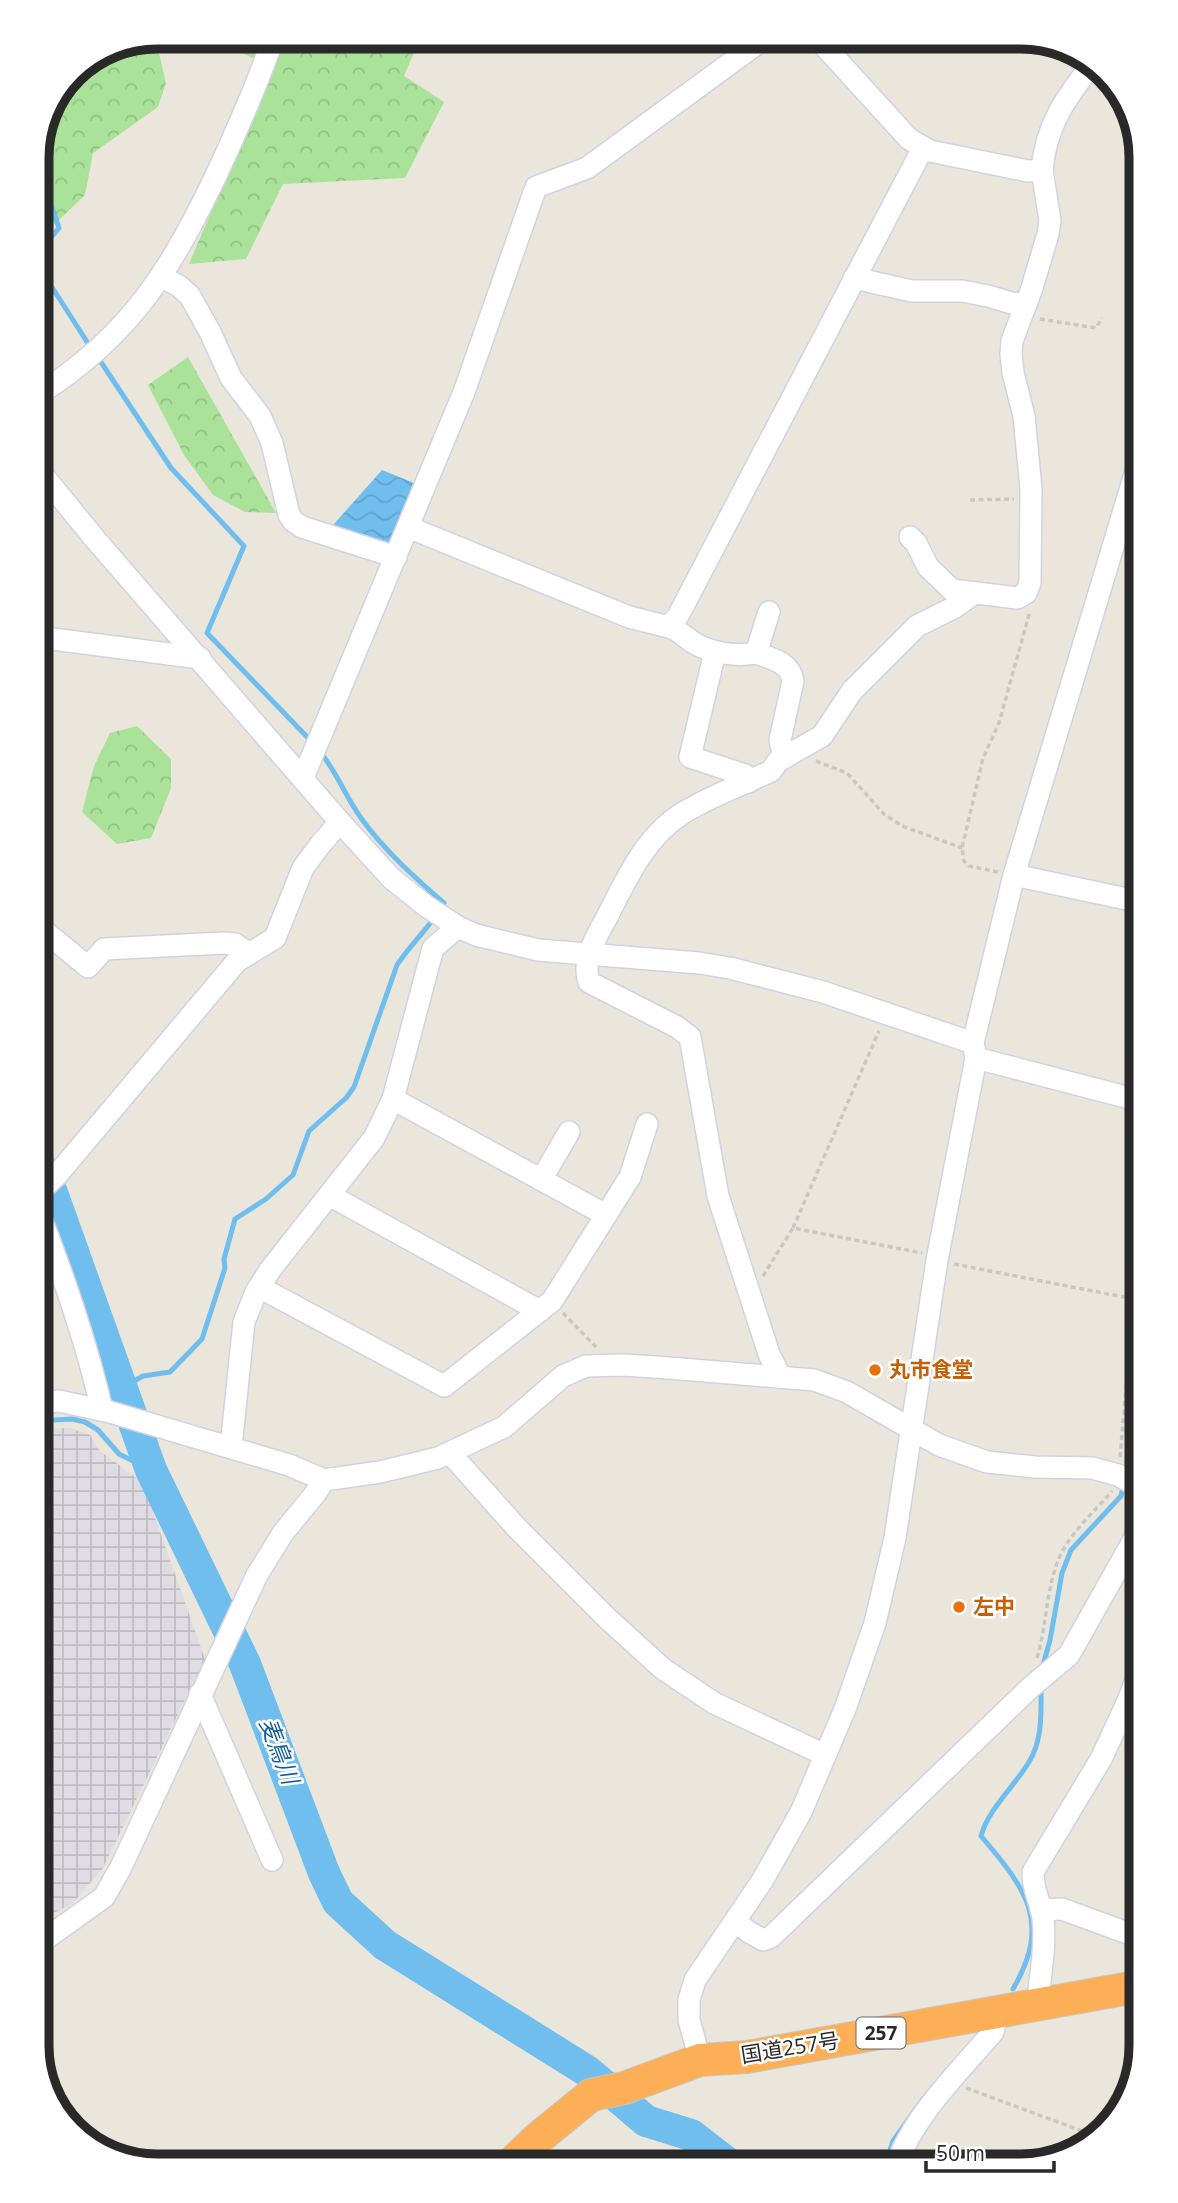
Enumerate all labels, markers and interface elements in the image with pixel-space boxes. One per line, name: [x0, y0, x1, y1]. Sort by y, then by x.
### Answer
place label: 丸市食堂: [889, 1355, 973, 1383]
marker: 丸市食堂: [867, 1362, 883, 1378]
place label: 左中: [973, 1592, 1015, 1620]
marker: 左中: [951, 1599, 967, 1615]
water label: 麦鳥川: [253, 1713, 308, 1791]
road number: 257: [856, 2018, 906, 2048]
street label: 国道257号: [739, 2025, 841, 2069]
scale bar: [926, 2130, 1054, 2174]
text: 50 m: [936, 2139, 985, 2167]

